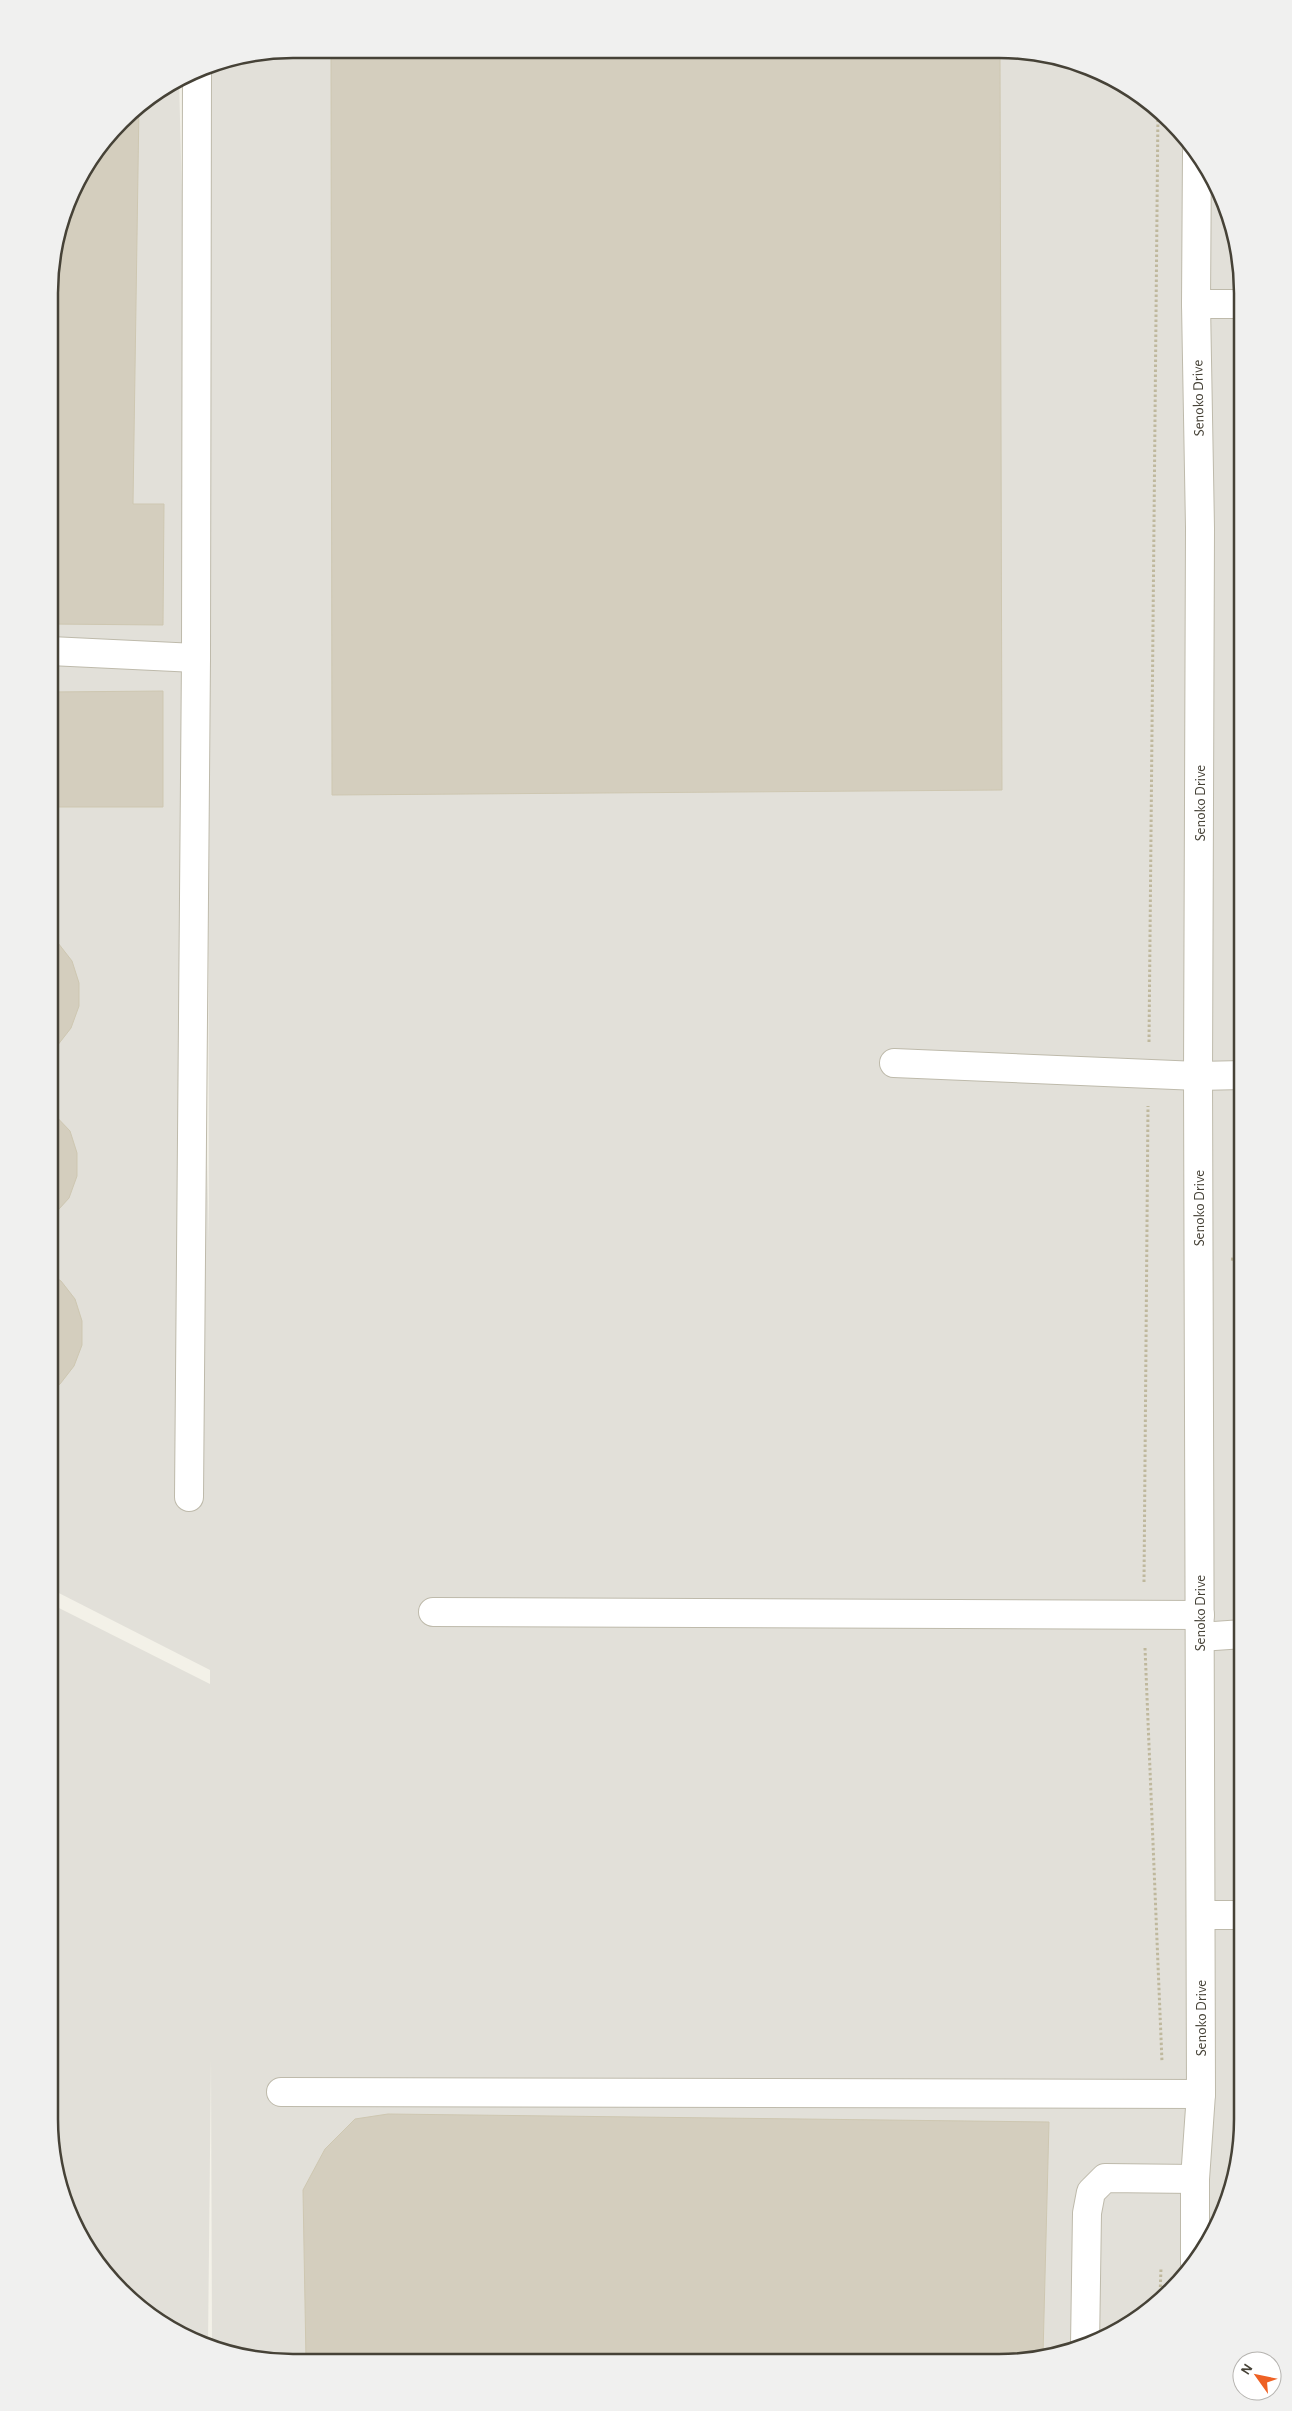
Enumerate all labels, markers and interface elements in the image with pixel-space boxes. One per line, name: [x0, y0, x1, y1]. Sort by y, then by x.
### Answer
street label: Senoko Drive: [1190, 360, 1207, 436]
street label: Senoko Drive: [1193, 765, 1208, 841]
street label: Senoko Drive: [1192, 1170, 1207, 1246]
street label: Senoko Drive: [1193, 1575, 1208, 1651]
street label: Senoko Drive: [1194, 1980, 1209, 2056]
north arrow: [1232, 2351, 1282, 2401]
text: N: [1238, 2362, 1255, 2377]

